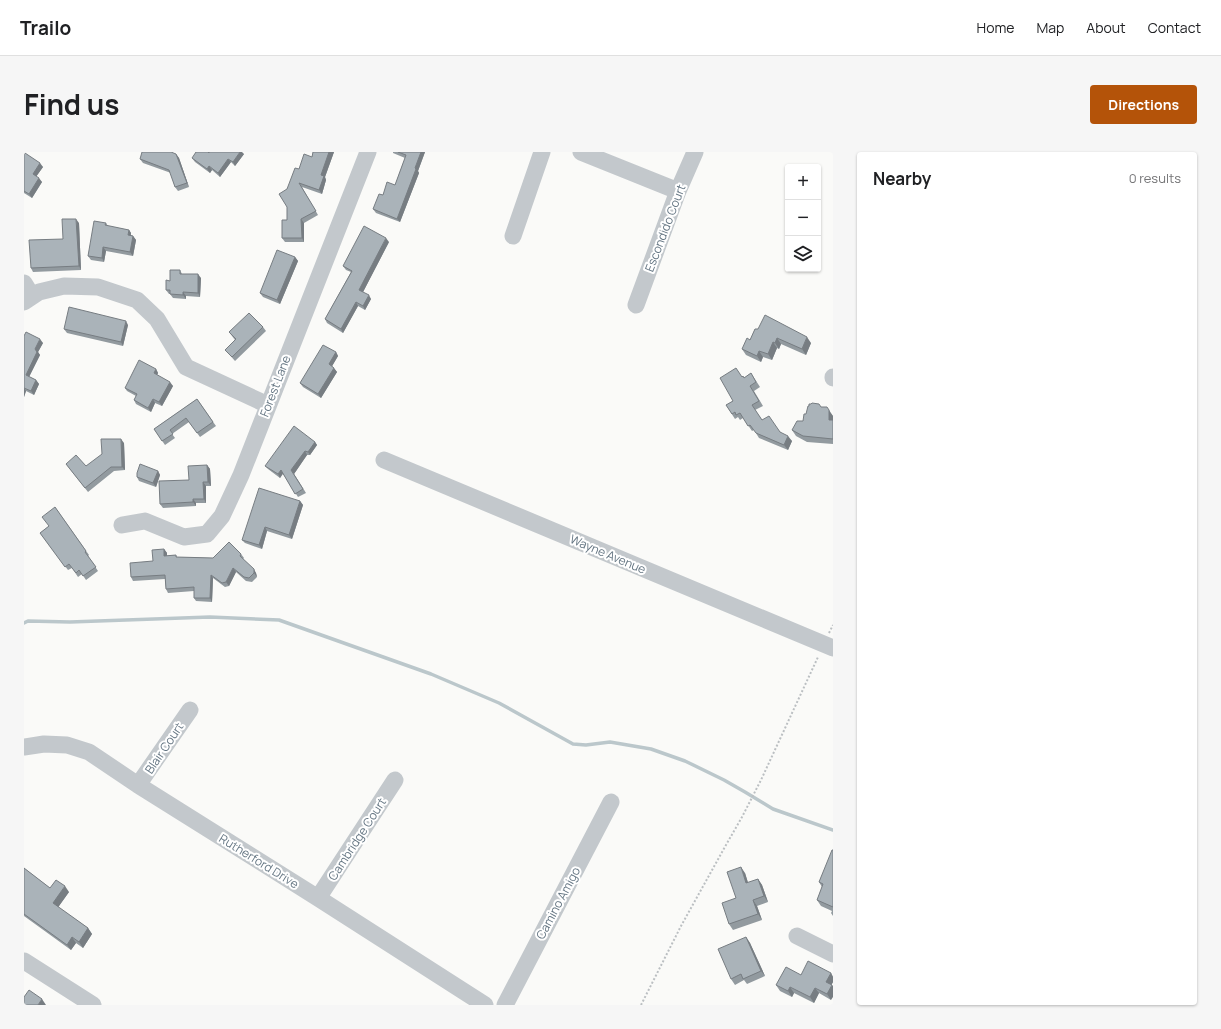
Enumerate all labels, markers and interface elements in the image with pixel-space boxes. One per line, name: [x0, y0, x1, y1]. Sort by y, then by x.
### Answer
text: Trailo: [20, 15, 71, 41]
text: Home: [977, 18, 1014, 37]
text: Map: [1036, 18, 1064, 37]
text: About: [1086, 18, 1126, 37]
text: Contact: [1148, 18, 1201, 37]
text: Find us: [24, 85, 119, 123]
button: Directions: [1090, 85, 1197, 124]
map controls: [785, 164, 821, 272]
button: +: [785, 164, 821, 200]
text: Nearby: [873, 167, 931, 190]
text: 0 results: [1129, 169, 1181, 187]
street label: Escondido Court: [641, 182, 690, 274]
button: −: [785, 200, 821, 236]
button: layers: [785, 236, 821, 272]
street label: Forest Lane: [255, 353, 295, 419]
street label: Wayne Avenue: [567, 530, 649, 578]
street label: Blair Court: [141, 719, 187, 777]
street label: Cambridge Court: [324, 794, 390, 884]
street label: Rutherford Drive: [216, 830, 302, 892]
street label: Camino Amigo: [532, 864, 584, 942]

